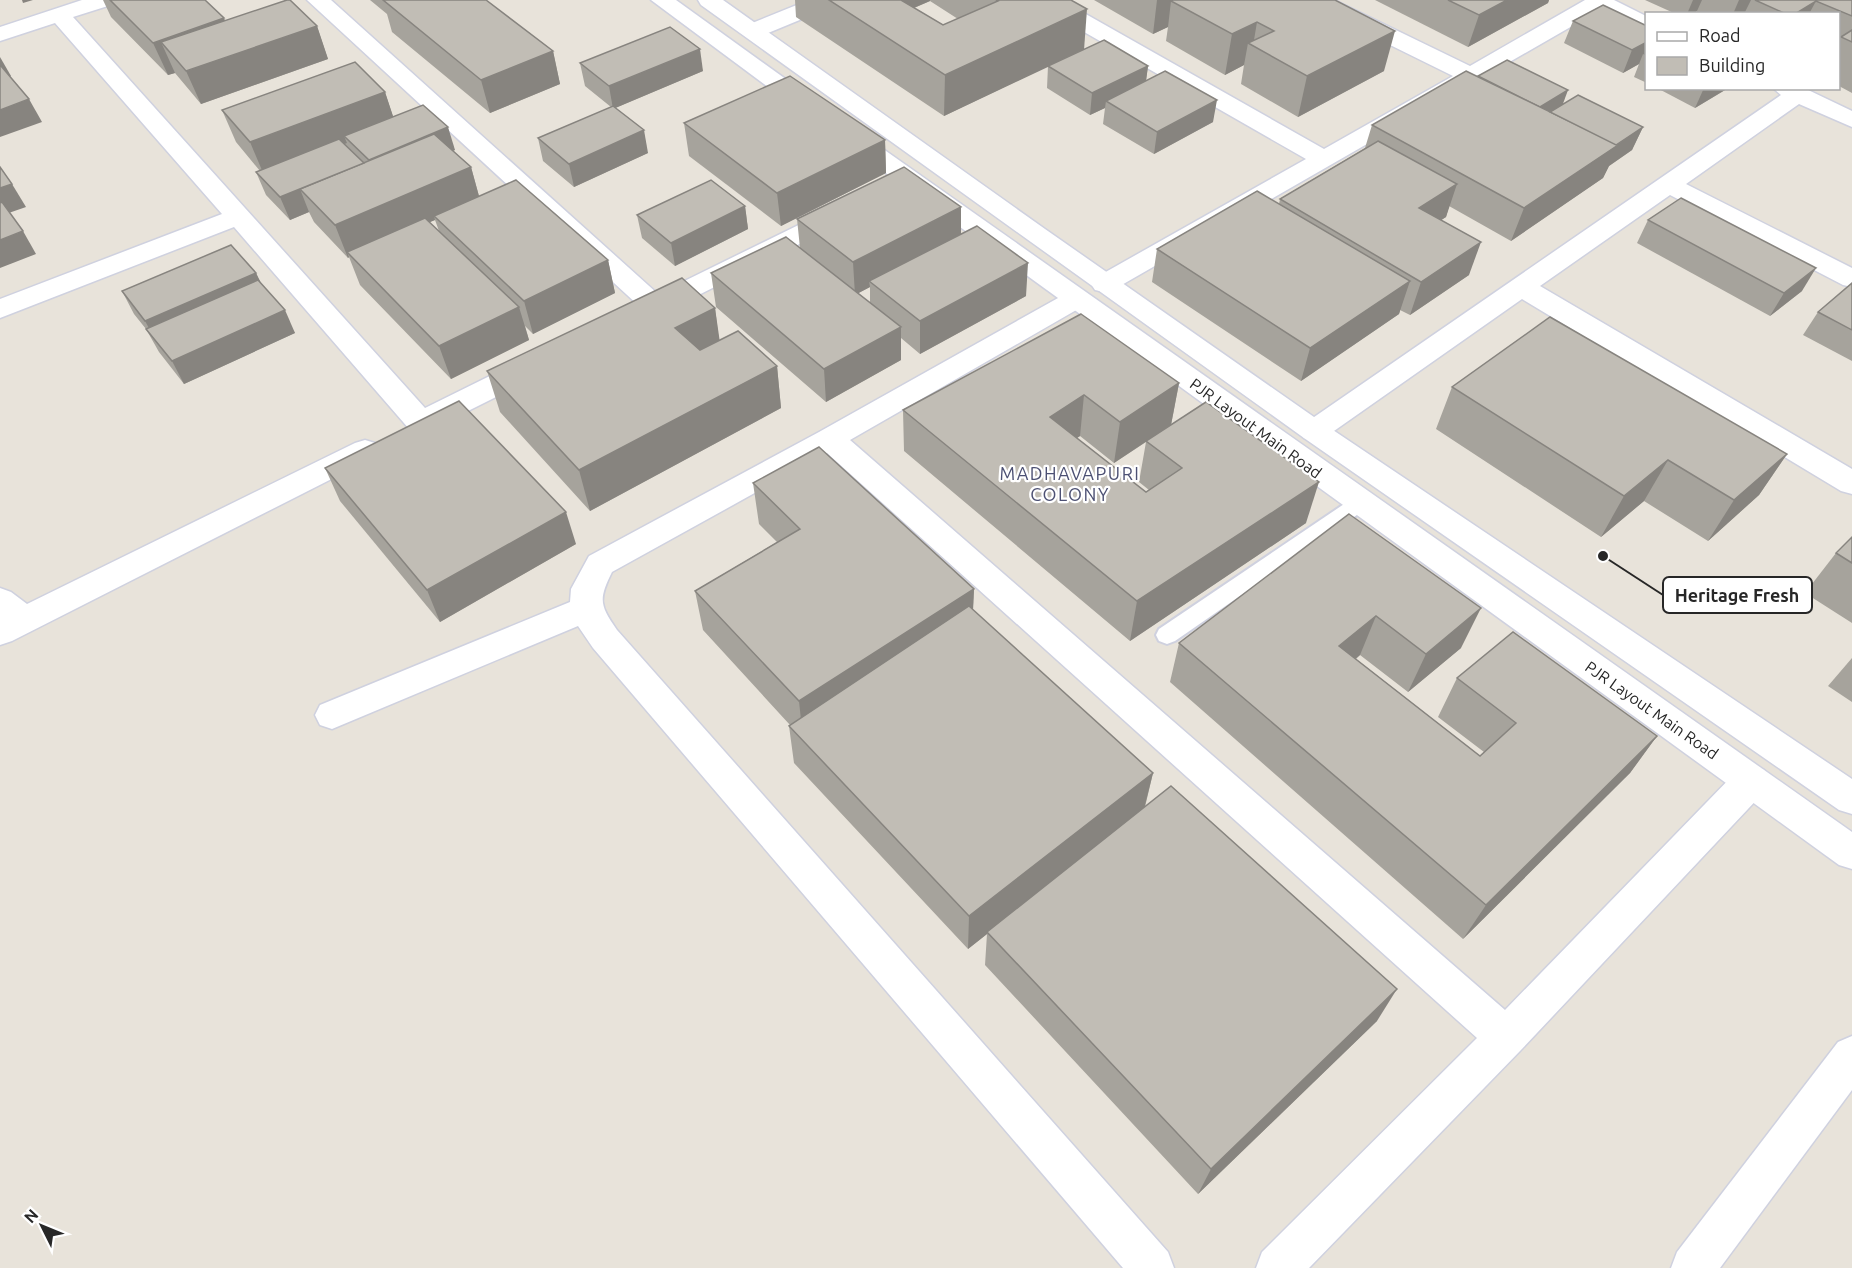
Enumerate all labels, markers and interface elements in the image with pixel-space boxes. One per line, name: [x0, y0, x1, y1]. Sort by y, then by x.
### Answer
legend: [1645, 12, 1840, 90]
text: Road: [1699, 25, 1741, 45]
text: Building: [1699, 55, 1765, 75]
street label: PJR Layout Main Road: [1187, 374, 1325, 482]
district label: MADHAVAPURI COLONY: [1000, 463, 1140, 504]
callout: Heritage Fresh: [1663, 577, 1812, 613]
text: Heritage Fresh: [1675, 585, 1799, 605]
street label: PJR Layout Main Road: [1582, 657, 1722, 763]
north arrow: [12, 1196, 72, 1256]
text: N: [20, 1205, 42, 1226]

